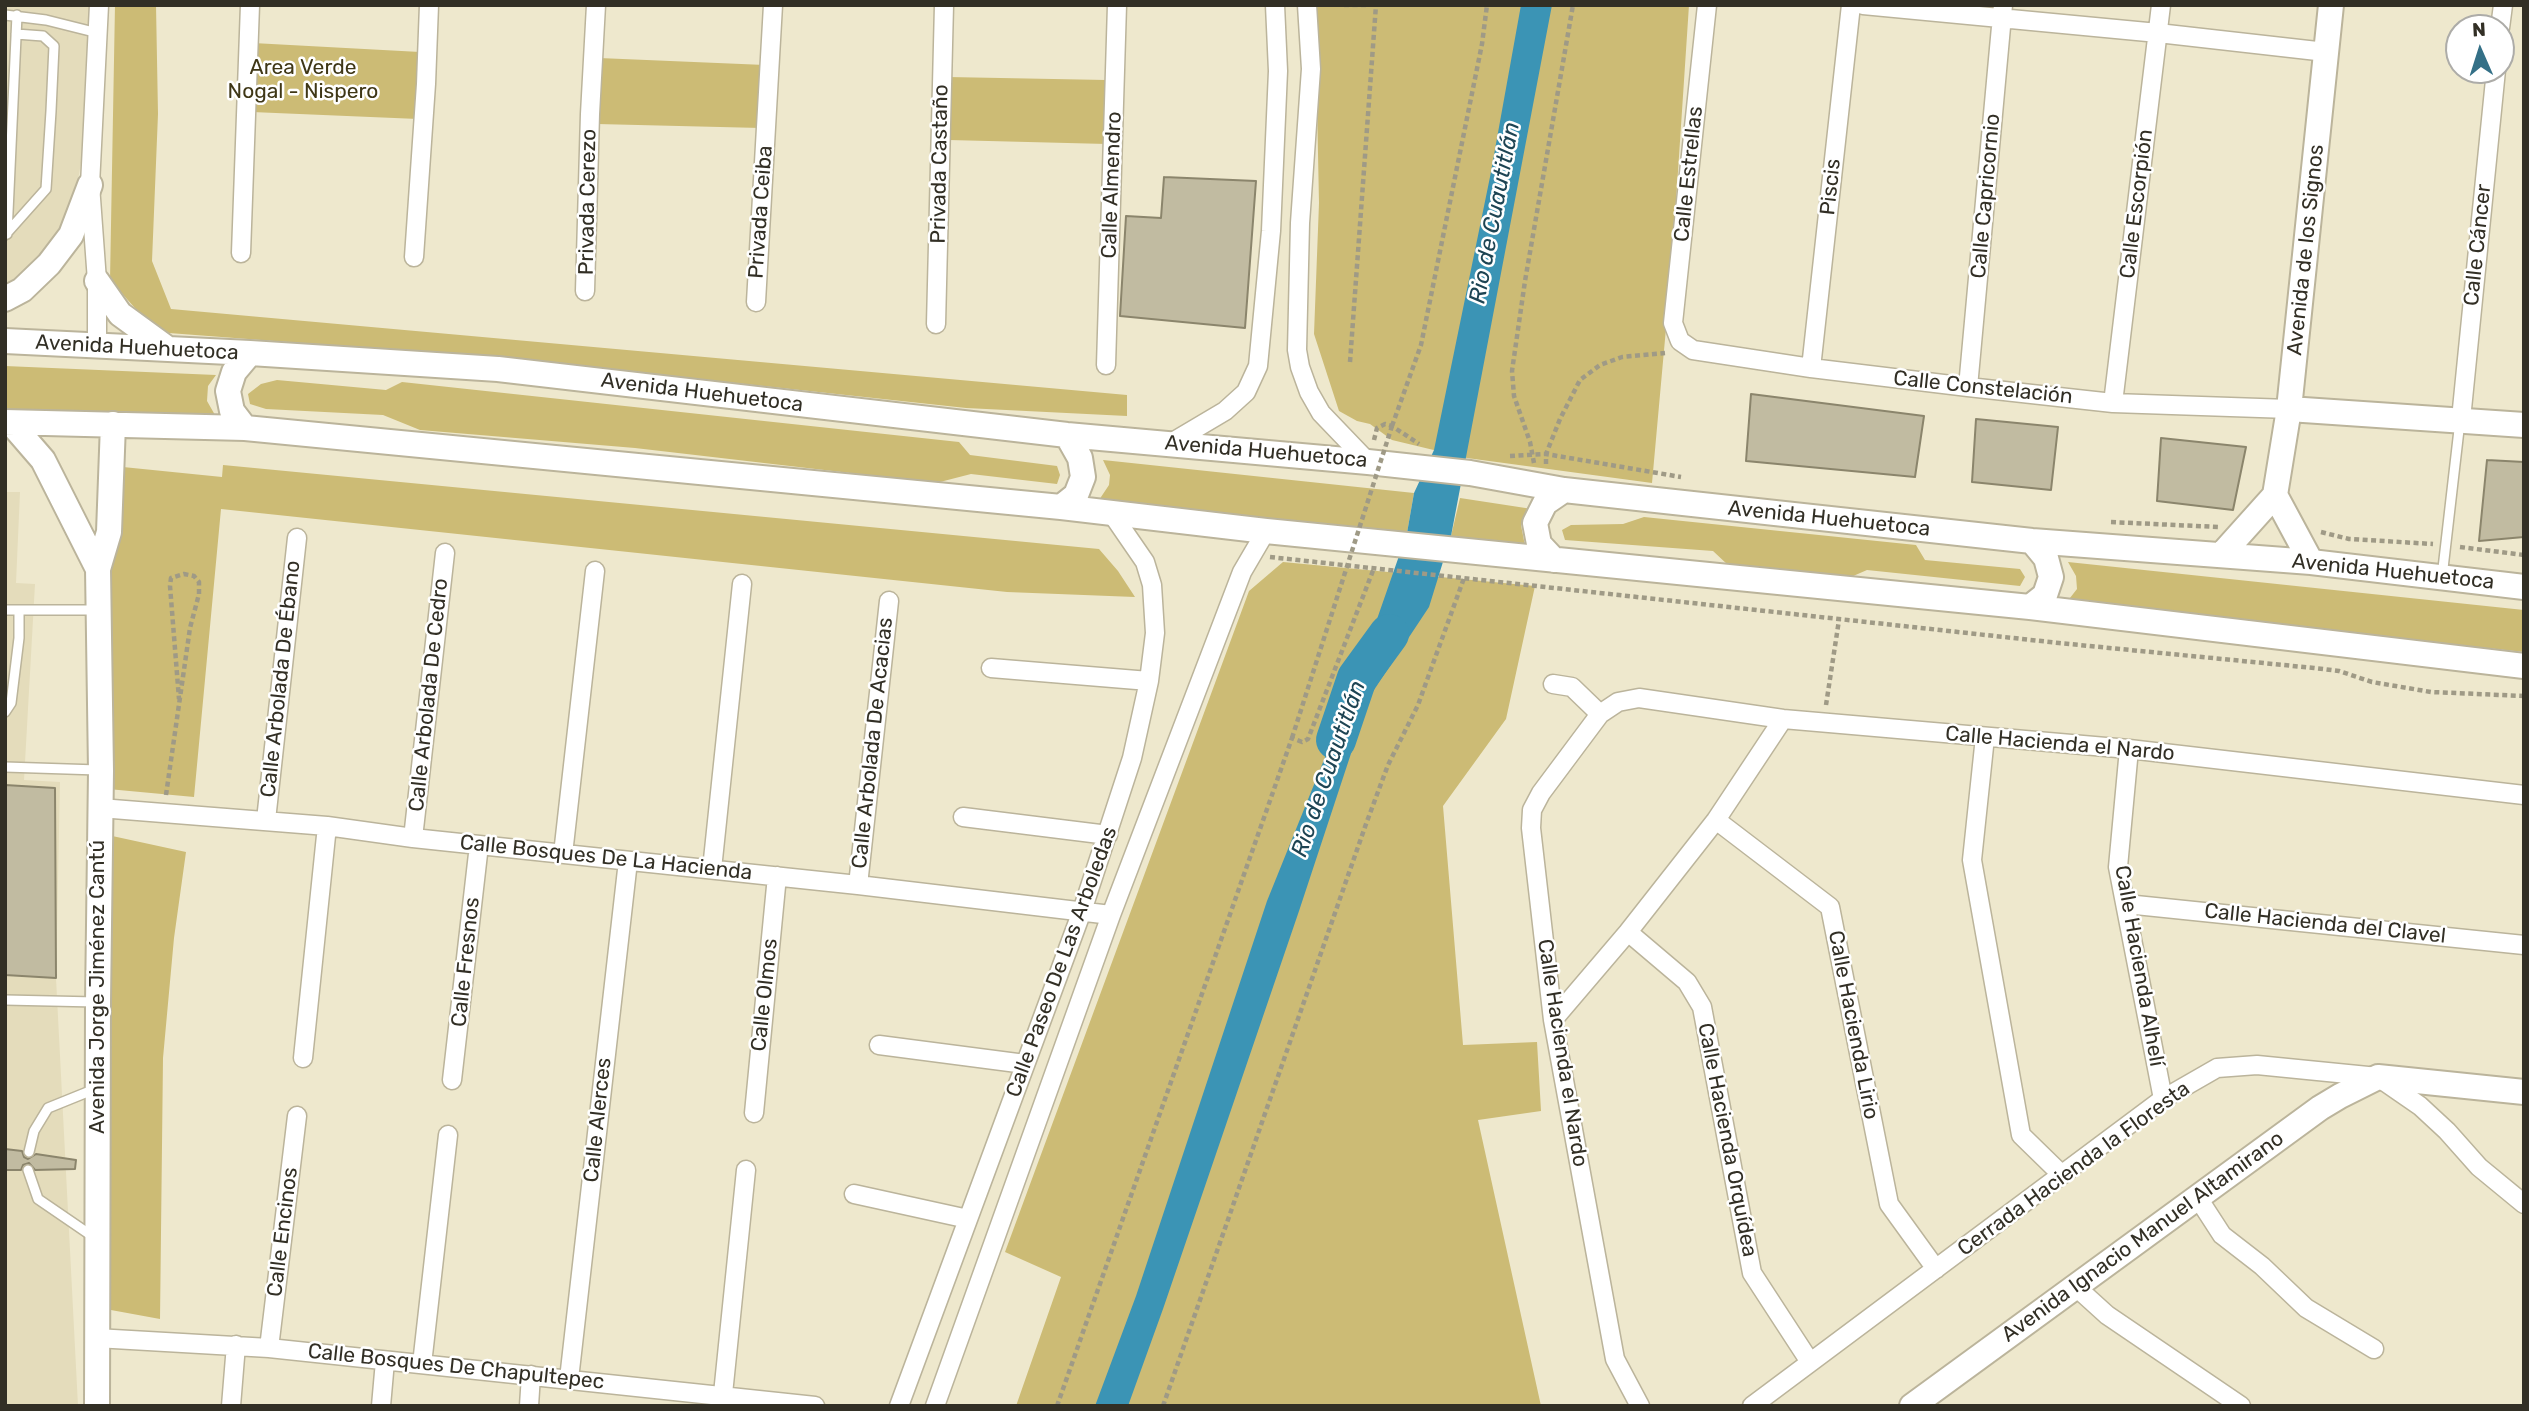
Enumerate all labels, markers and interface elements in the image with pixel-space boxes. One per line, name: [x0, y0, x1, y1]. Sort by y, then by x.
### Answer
north arrow: [2445, 14, 2515, 84]
text: N: [2472, 18, 2486, 41]
park label: Area Verde Nogal - Nispero: [228, 55, 378, 105]
street label: Privada Castaño: [926, 84, 954, 244]
street label: Calle Estrellas: [1669, 105, 1709, 243]
street label: Calle Almendro: [1097, 111, 1127, 259]
street label: Calle Capricornio: [1966, 113, 2006, 279]
water label: Rio de Cuautitlán: [1464, 120, 1526, 306]
street label: Calle Escorpión: [2115, 128, 2159, 280]
street label: Privada Cerezo: [574, 129, 602, 275]
street label: Avenida de los Signos: [2282, 143, 2330, 357]
street label: Privada Ceiba: [744, 145, 778, 279]
street label: Piscis: [1816, 158, 1846, 216]
street label: Calle Cáncer: [2459, 183, 2497, 307]
street label: Avenida Huehuetoca: [35, 330, 239, 366]
street label: Calle Constelación: [1892, 366, 2074, 410]
street label: Avenida Huehuetoca: [600, 368, 804, 418]
street label: Avenida Huehuetoca: [1164, 431, 1368, 473]
street label: Avenida Huehuetoca: [1727, 496, 1931, 542]
street label: Avenida Huehuetoca: [2291, 549, 2495, 595]
street label: Calle Arbolada De Ébano: [256, 559, 306, 799]
street label: Calle Arbolada De Cedro: [404, 577, 454, 813]
street label: Calle Arbolada De Acacias: [847, 616, 899, 870]
water label: Rio de Cuautitlán: [1286, 677, 1372, 861]
street label: Calle Hacienda el Nardo: [1944, 721, 2176, 767]
street label: Calle Paseo De Las Arboledas: [1001, 823, 1123, 1101]
street label: Calle Bosques De La Hacienda: [458, 830, 754, 886]
street label: Avenida Jorge Jiménez Cantú: [85, 840, 111, 1134]
street label: Calle Hacienda Alhelí: [2109, 864, 2169, 1068]
street label: Calle Fresnos: [447, 896, 485, 1028]
street label: Calle Hacienda del Clavel: [2203, 899, 2447, 949]
street label: Calle Hacienda Lirio: [1822, 929, 1884, 1121]
street label: Calle Olmos: [747, 937, 783, 1053]
street label: Calle Hacienda el Nardo: [1532, 937, 1592, 1169]
street label: Calle Hacienda Orquídea: [1692, 1021, 1762, 1259]
street label: Calle Alerces: [579, 1056, 617, 1184]
street label: Cerrada Hacienda la Floresta: [1953, 1076, 2195, 1262]
street label: Avenida Ignacio Manuel Altamirano: [1997, 1126, 2289, 1348]
street label: Calle Encinos: [263, 1166, 303, 1298]
street label: Calle Bosques De Chapultepec: [306, 1339, 606, 1395]

